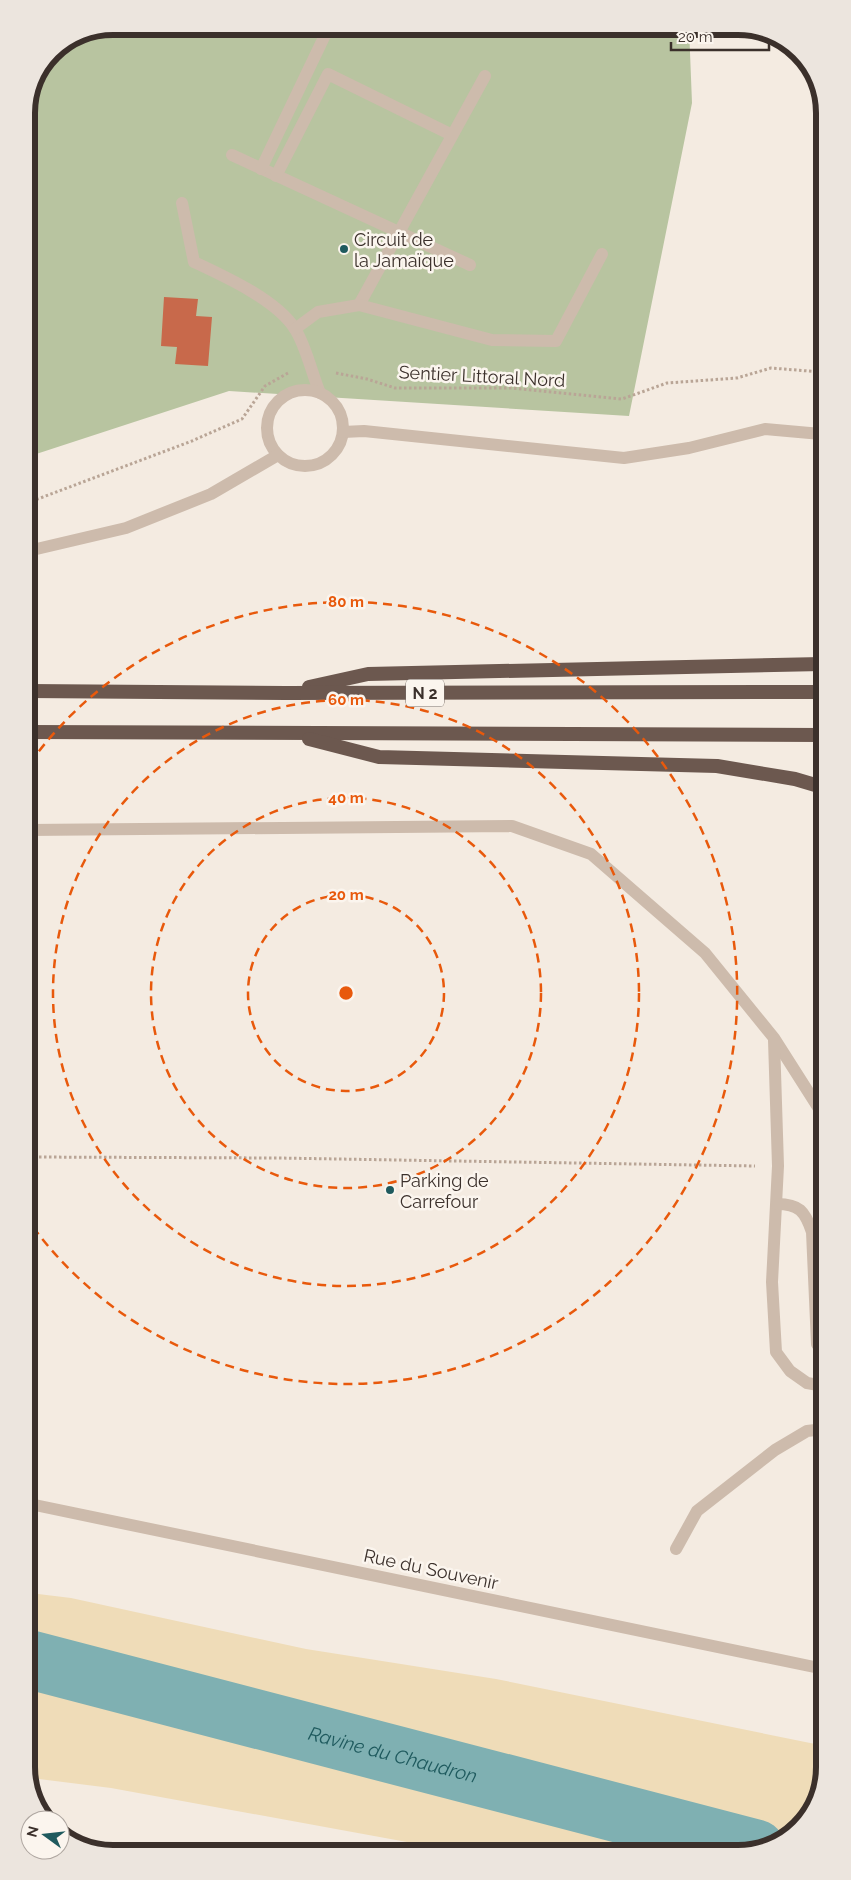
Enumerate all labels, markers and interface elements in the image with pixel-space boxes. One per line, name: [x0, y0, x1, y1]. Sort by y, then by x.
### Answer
scale bar: [671, 20, 768, 52]
text: 20 m: [678, 28, 713, 46]
place label: Circuit de la Jamaïque: [354, 229, 454, 271]
marker: Circuit de la Jamaïque: [338, 243, 350, 255]
street label: Sentier Littoral Nord: [398, 361, 566, 391]
text: 80 m: [328, 593, 364, 611]
road number: N 2: [406, 680, 444, 706]
text: 60 m: [328, 691, 364, 709]
text: 40 m: [328, 789, 364, 807]
text: 20 m: [328, 886, 364, 904]
centre of rings: [337, 984, 355, 1002]
place label: Parking de Carrefour: [400, 1170, 489, 1212]
marker: Parking de Carrefour: [384, 1184, 396, 1196]
street label: Rue du Souvenir: [362, 1545, 501, 1594]
water label: Ravine du Chaudron: [306, 1722, 480, 1787]
north arrow: [20, 1810, 70, 1860]
text: N: [23, 1824, 42, 1839]

